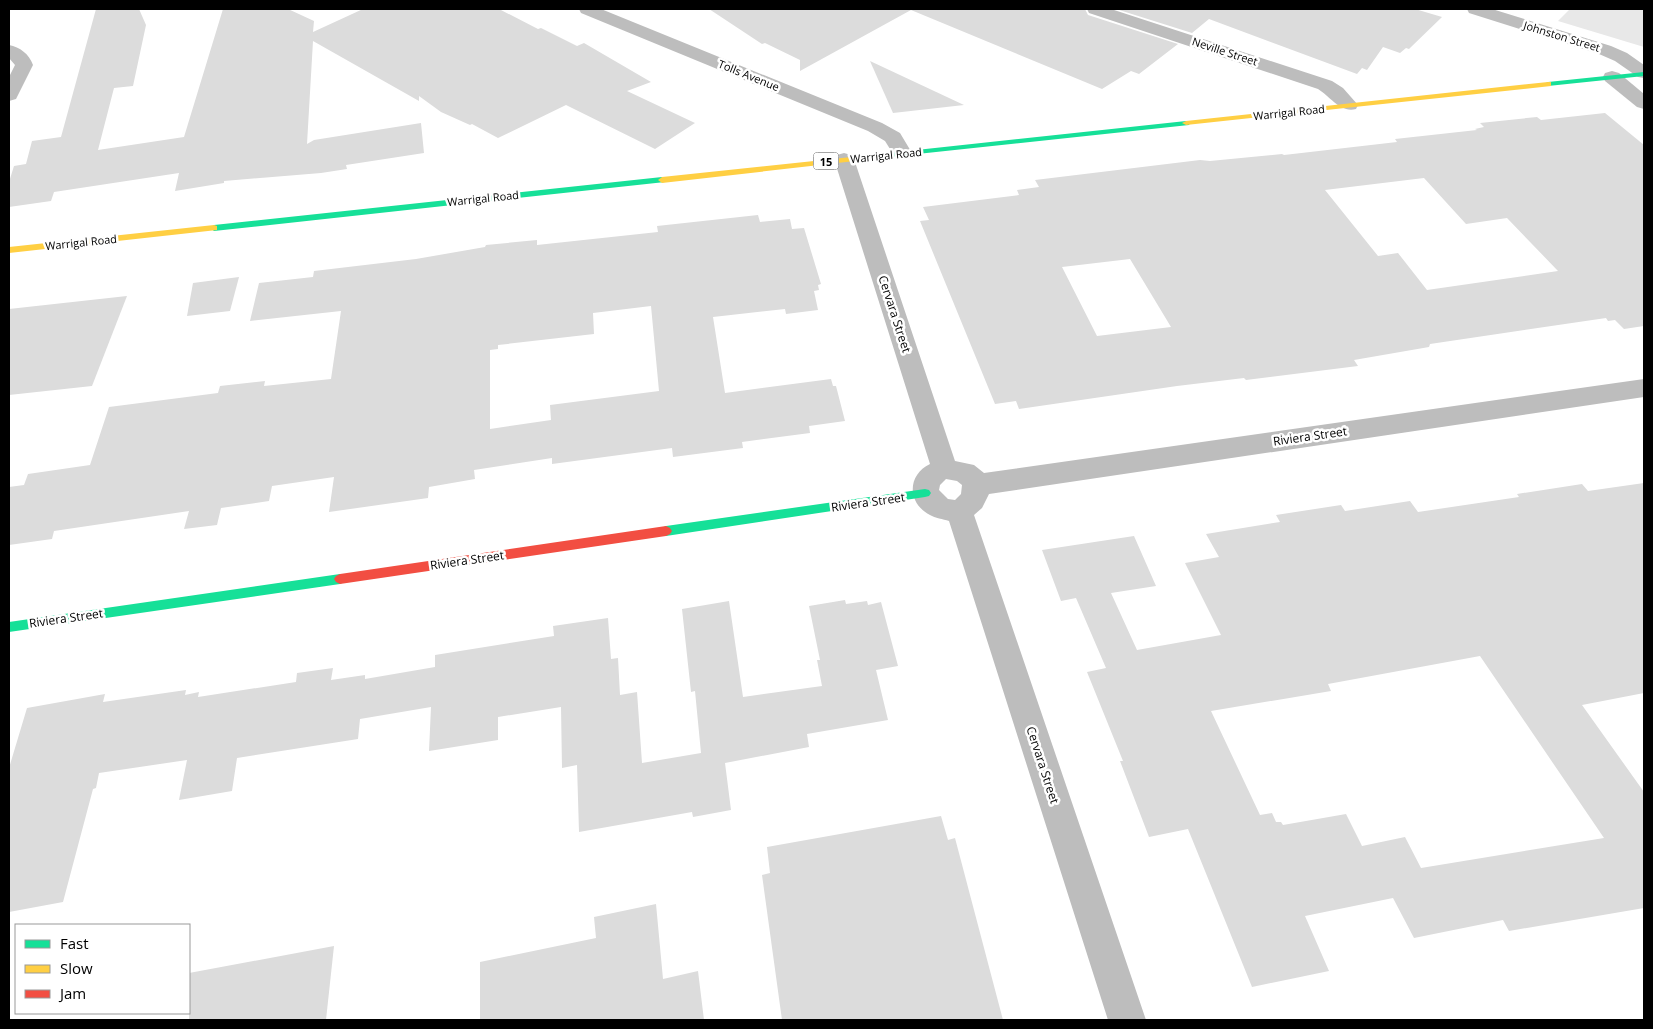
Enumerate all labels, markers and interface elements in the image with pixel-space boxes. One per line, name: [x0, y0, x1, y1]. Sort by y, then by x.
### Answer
street label: Johnston Street: [1521, 17, 1602, 55]
street label: Neville Street: [1190, 33, 1260, 69]
street label: Tolls Avenue: [716, 56, 782, 94]
street label: Warrigal Road: [1252, 101, 1326, 123]
street label: Warrigal Road: [849, 144, 923, 166]
road number: 15: [814, 153, 838, 170]
street label: Warrigal Road: [446, 187, 520, 209]
street label: Warrigal Road: [44, 231, 118, 253]
street label: Cervara Street: [875, 273, 915, 355]
street label: Riviera Street: [1272, 422, 1348, 450]
street label: Riviera Street: [830, 488, 906, 516]
street label: Riviera Street: [429, 546, 505, 574]
street label: Riviera Street: [28, 604, 104, 632]
street label: Cervara Street: [1023, 724, 1063, 806]
legend: [15, 924, 190, 1014]
text: Fast: [60, 933, 89, 953]
text: Slow: [60, 958, 93, 978]
text: Jam: [58, 983, 86, 1003]

